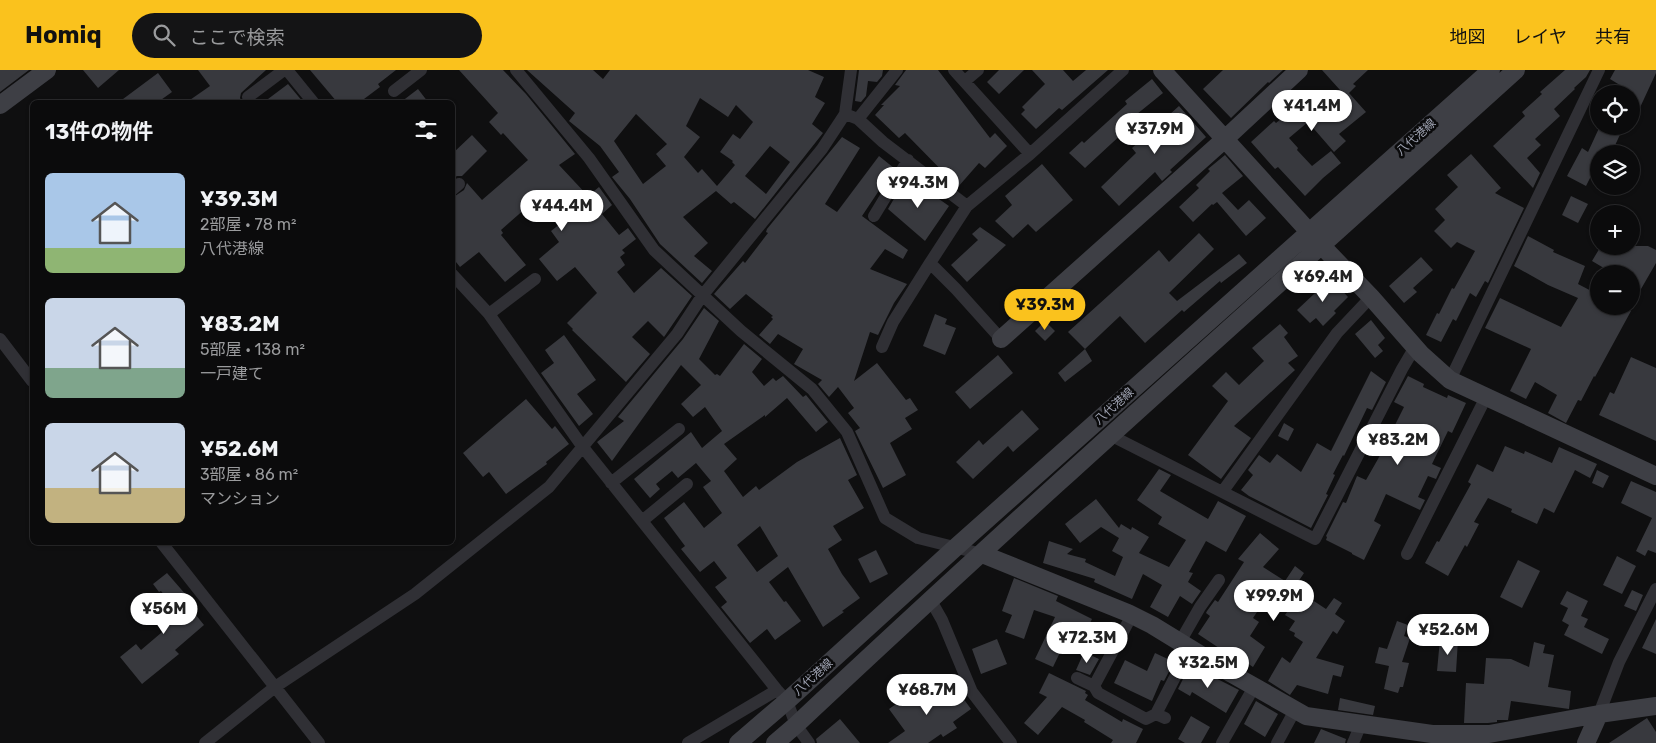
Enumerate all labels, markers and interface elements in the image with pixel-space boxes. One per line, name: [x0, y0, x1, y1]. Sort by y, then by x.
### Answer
search box: [132, 13, 482, 58]
text: Homiq: [25, 21, 102, 49]
icon: search: [150, 21, 178, 49]
text: ここで検索: [190, 26, 285, 49]
text: 地図: [1450, 26, 1486, 48]
text: レイヤ: [1514, 26, 1567, 48]
text: 共有: [1595, 26, 1631, 48]
map controls: [1590, 85, 1640, 315]
button: locate: [1590, 85, 1640, 135]
pin: ¥41.4M: [1271, 90, 1353, 132]
text: ¥41.4M: [1283, 96, 1341, 115]
pin: ¥37.9M: [1114, 112, 1196, 155]
icon: filters: [412, 116, 440, 144]
street label: 八代港線: [1393, 116, 1439, 158]
text: 13件の物件: [45, 119, 153, 144]
text: ¥37.9M: [1126, 119, 1184, 138]
button: layers: [1590, 145, 1640, 195]
pin: ¥94.3M: [877, 166, 959, 209]
text: ¥94.3M: [888, 173, 948, 192]
text: ¥39.3M: [200, 186, 278, 211]
pin: ¥44.4M: [521, 190, 603, 232]
icon: home: [85, 193, 145, 253]
text: ¥44.4M: [531, 196, 593, 215]
button: +: [1590, 205, 1640, 255]
text: 2部屋 · 78 m²: [200, 215, 297, 234]
text: 八代港線: [200, 239, 264, 258]
pin: ¥69.4M: [1282, 260, 1364, 303]
button: −: [1590, 265, 1640, 315]
text: ¥69.4M: [1293, 267, 1353, 286]
pin: ¥39.3M: [1004, 288, 1086, 331]
text: ¥39.3M: [1015, 295, 1075, 314]
text: ¥83.2M: [200, 311, 280, 336]
icon: home: [85, 318, 145, 378]
text: 5部屋 · 138 m²: [200, 340, 305, 359]
text: 一戸建て: [200, 364, 264, 383]
street label: 八代港線: [1091, 385, 1137, 427]
pin: ¥83.2M: [1357, 424, 1439, 466]
text: ¥83.2M: [1368, 430, 1428, 449]
text: ¥52.6M: [200, 436, 279, 461]
icon: home: [85, 443, 145, 503]
text: 3部屋 · 86 m²: [200, 465, 298, 484]
text: マンション: [200, 489, 280, 508]
pin: ¥99.9M: [1233, 580, 1315, 622]
text: ¥99.9M: [1245, 586, 1303, 605]
pin: ¥56M: [134, 592, 194, 635]
text: ¥56M: [141, 599, 187, 618]
pin: ¥52.6M: [1407, 614, 1489, 656]
text: ¥52.6M: [1418, 620, 1478, 639]
pin: ¥72.3M: [1046, 622, 1128, 664]
text: ¥72.3M: [1058, 628, 1116, 647]
pin: ¥32.5M: [1167, 646, 1249, 689]
text: ¥32.5M: [1178, 653, 1238, 672]
street label: 八代港線: [790, 656, 836, 698]
pin: ¥68.7M: [886, 674, 968, 716]
text: ¥68.7M: [898, 680, 956, 699]

